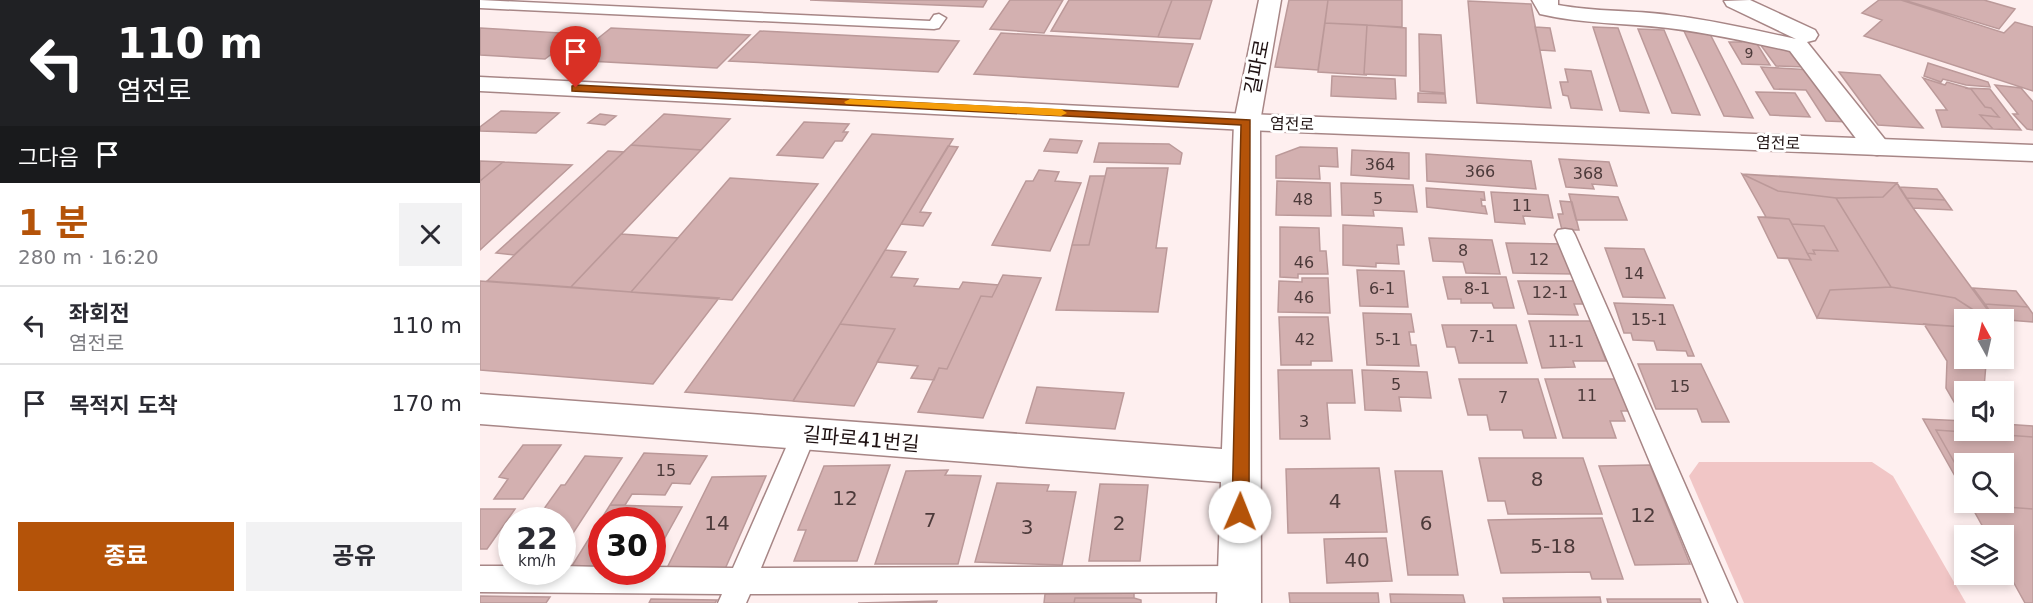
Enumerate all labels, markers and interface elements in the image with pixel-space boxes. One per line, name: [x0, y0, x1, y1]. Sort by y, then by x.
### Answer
text: 110 m: [117, 19, 263, 68]
icon: left: [18, 24, 96, 102]
pin: [550, 26, 601, 88]
icon: arrive: [559, 35, 592, 68]
street label: 길파로: [1240, 38, 1274, 96]
house number: 9: [1745, 45, 1753, 61]
text: 염전로: [117, 75, 192, 106]
street label: 염전로: [1270, 114, 1315, 134]
street label: 염전로: [1756, 133, 1801, 153]
icon: arrive: [91, 138, 124, 171]
text: 그다음: [18, 145, 79, 170]
house number: 364: [1365, 155, 1395, 174]
house number: 366: [1465, 162, 1495, 181]
house number: 368: [1573, 164, 1603, 183]
house number: 5: [1373, 189, 1383, 208]
house number: 48: [1293, 190, 1313, 209]
house number: 11: [1512, 196, 1532, 215]
text: 1 분: [18, 202, 89, 243]
button: close: [399, 203, 462, 266]
house number: 8: [1458, 241, 1468, 260]
text: 280 m · 16:20: [18, 245, 159, 269]
house number: 12: [1529, 250, 1549, 269]
house number: 46: [1294, 253, 1314, 272]
house number: 14: [1624, 264, 1644, 283]
house number: 6-1: [1369, 279, 1395, 298]
house number: 8-1: [1464, 279, 1490, 298]
house number: 12-1: [1532, 283, 1568, 302]
house number: 46: [1294, 288, 1314, 307]
text: 좌회전: [69, 301, 130, 326]
icon: left: [18, 309, 51, 342]
north arrow: [1954, 309, 2014, 369]
map controls: [1954, 309, 2014, 585]
house number: 15-1: [1631, 310, 1667, 329]
text: 110 m: [392, 313, 462, 338]
house number: 7-1: [1469, 327, 1495, 346]
house number: 42: [1295, 330, 1315, 349]
house number: 5-1: [1375, 330, 1401, 349]
text: 염전로: [69, 331, 124, 355]
house number: 11-1: [1548, 332, 1584, 351]
house number: 5: [1391, 375, 1401, 394]
house number: 15: [1670, 377, 1690, 396]
button: sound: [1954, 381, 2014, 441]
house number: 11: [1577, 386, 1597, 405]
icon: arrive: [18, 387, 51, 420]
house number: 7: [1498, 388, 1508, 407]
text: 170 m: [392, 391, 462, 416]
text: 목적지 도착: [69, 393, 178, 418]
house number: 3: [1299, 412, 1309, 431]
street label: 길파로41번길: [801, 422, 921, 456]
button: search: [1954, 453, 2014, 513]
house number: 15: [656, 461, 676, 480]
house number: 8: [1531, 467, 1543, 491]
position arrow: [1208, 480, 1272, 544]
house number: 12: [832, 486, 858, 510]
house number: 4: [1329, 489, 1341, 513]
house number: 12: [1630, 503, 1656, 527]
speed limit sign: 30: [588, 507, 666, 585]
house number: 7: [924, 508, 936, 532]
house number: 14: [704, 511, 730, 535]
house number: 2: [1113, 511, 1125, 535]
house number: 6: [1420, 511, 1432, 535]
house number: 3: [1021, 515, 1033, 539]
text: 22: [516, 521, 558, 556]
button: 종료: [18, 522, 234, 591]
button: 공유: [246, 522, 462, 591]
button: layers: [1954, 525, 2014, 585]
house number: 5-18: [1530, 534, 1576, 558]
house number: 40: [1344, 548, 1370, 572]
text: km/h: [518, 552, 556, 570]

